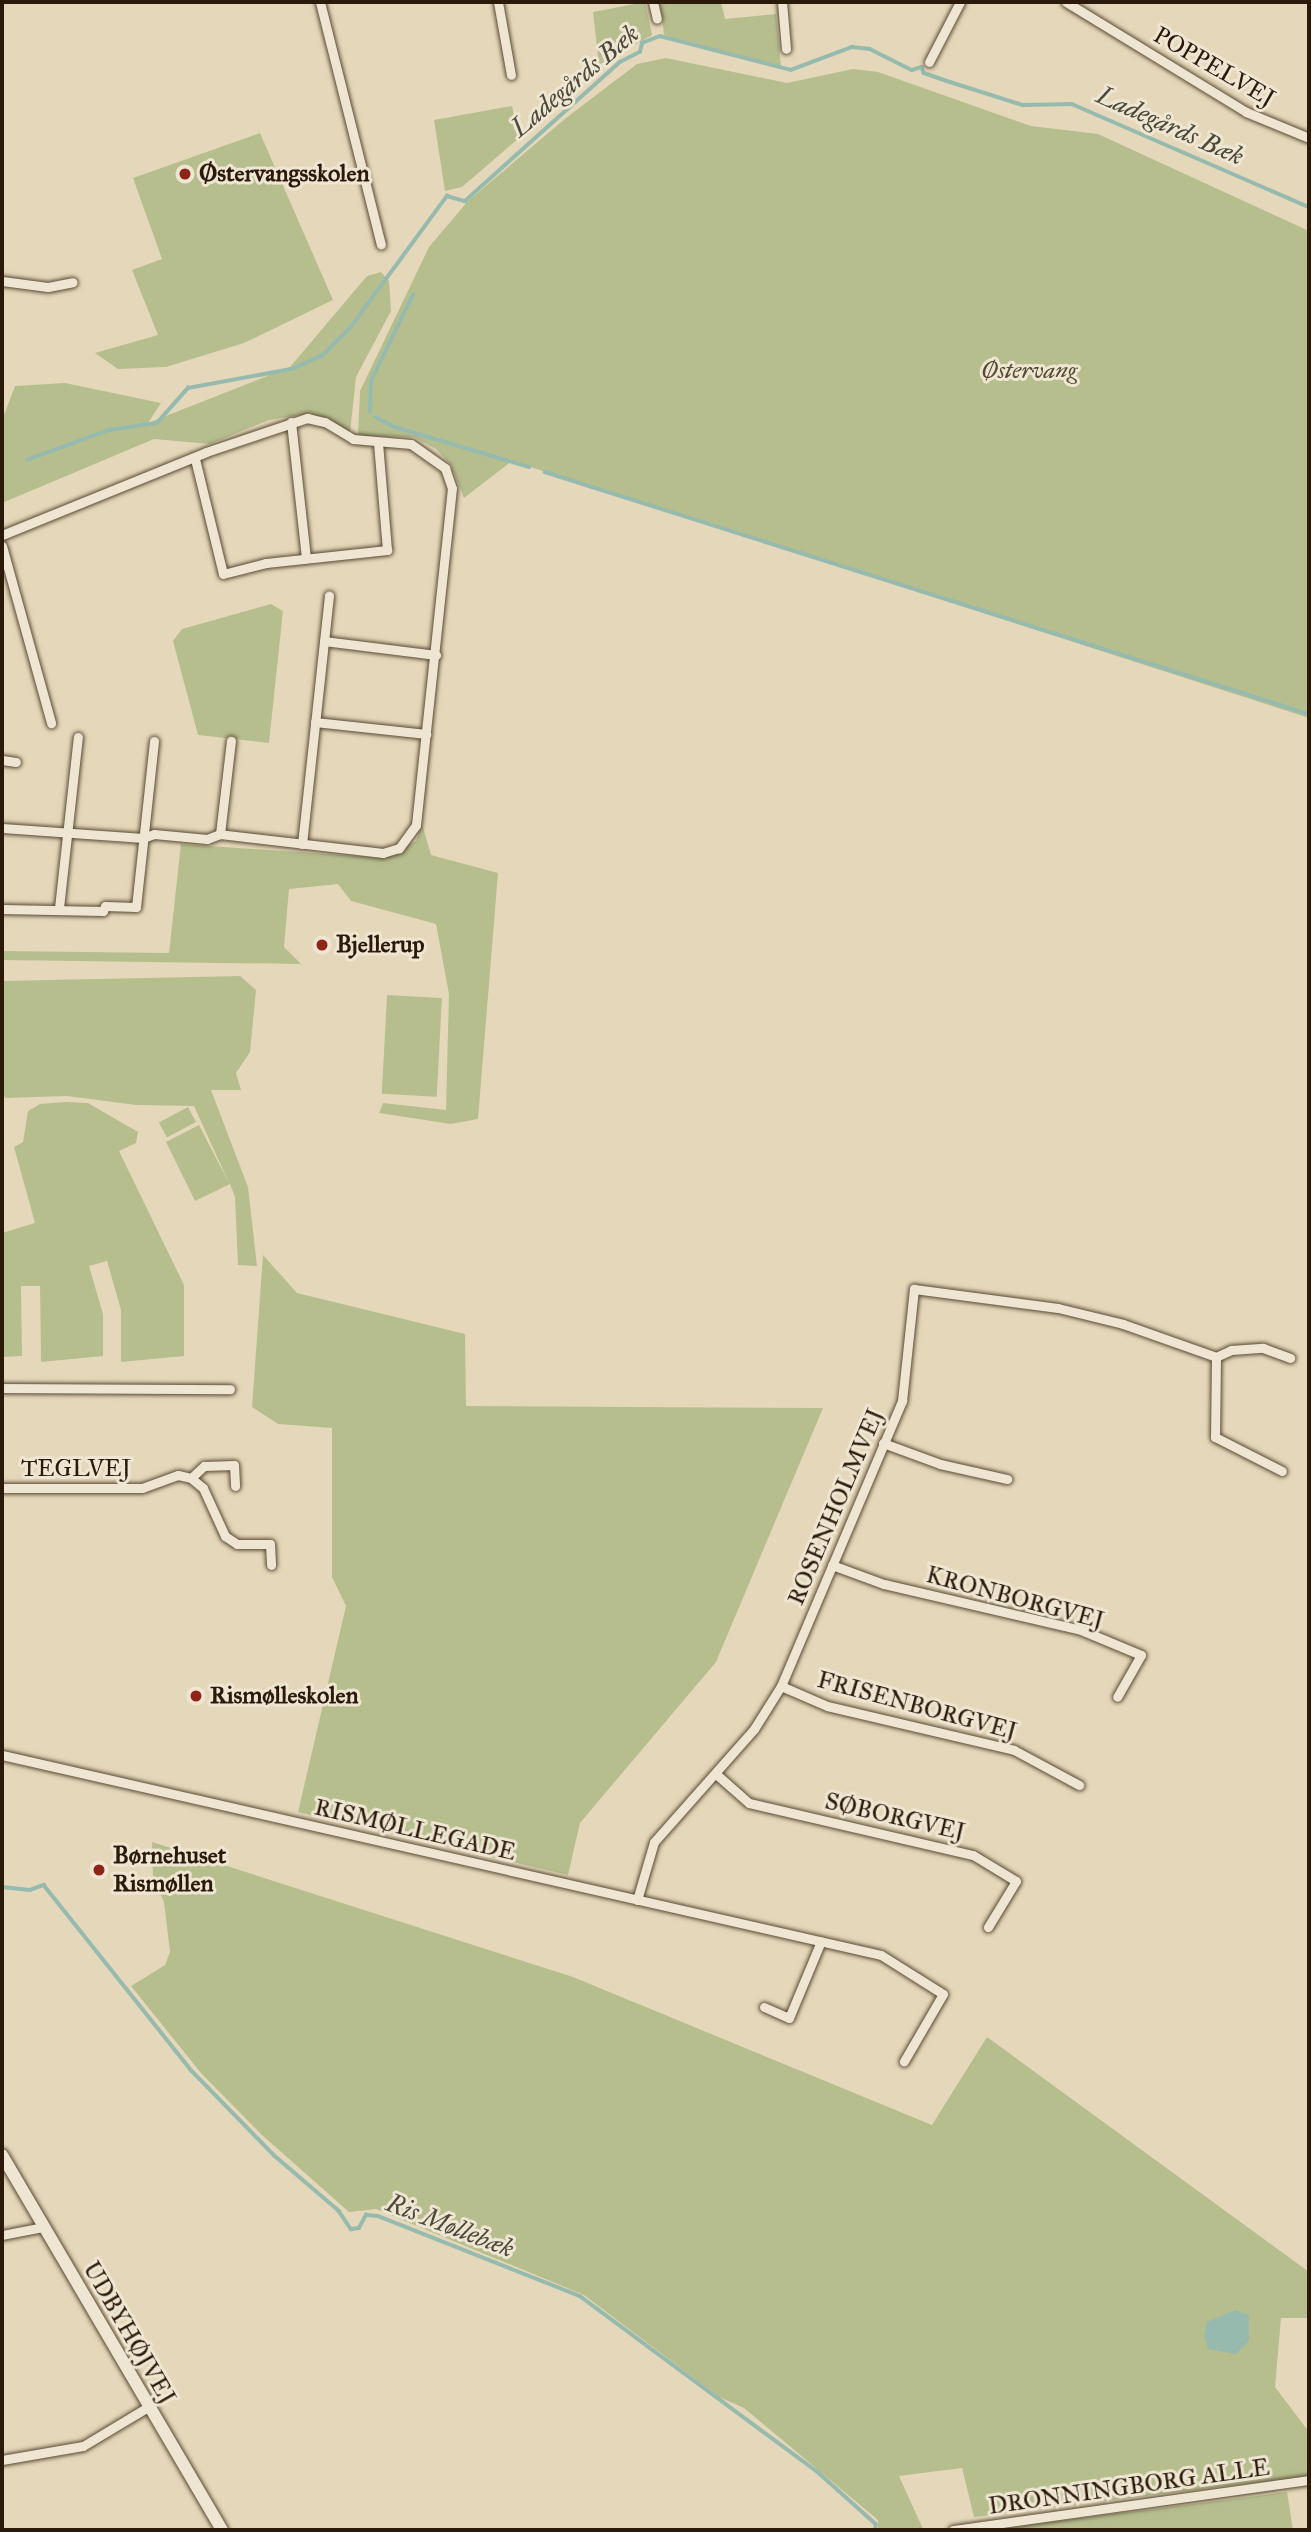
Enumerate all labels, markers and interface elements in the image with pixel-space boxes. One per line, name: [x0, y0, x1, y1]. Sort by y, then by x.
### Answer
water label: Ladegårds Bæk: [505, 18, 645, 144]
street label: POPPELVEJ: [1148, 21, 1280, 113]
water label: Ladegårds Bæk: [1092, 80, 1248, 172]
place label: Østervangsskolen: [199, 160, 369, 188]
marker: Østervangsskolen: [177, 166, 193, 182]
park label: Østervang: [981, 357, 1077, 385]
place label: Bjellerup: [336, 931, 425, 959]
marker: Bjellerup: [314, 937, 330, 953]
street label: ROSENHOLMVEJ: [782, 1405, 890, 1609]
street label: TEGLVEJ: [21, 1455, 131, 1483]
street label: KRONBORGVEJ: [923, 1560, 1107, 1636]
street label: FRISENBORGVEJ: [814, 1666, 1020, 1746]
place label: Rismølleskolen: [210, 1682, 359, 1710]
marker: Rismølleskolen: [188, 1688, 204, 1704]
street label: SØBORGVEJ: [822, 1787, 968, 1847]
street label: RISMØLLEGADE: [312, 1793, 518, 1867]
place label: Børnehuset Rismøllen: [113, 1842, 226, 1898]
marker: Børnehuset Rismøllen: [91, 1862, 107, 1878]
water label: Ris Møllebæk: [382, 2187, 518, 2265]
street label: UDBYHØJVEJ: [77, 2256, 181, 2410]
street label: DRONNINGBORG ALLE: [987, 2453, 1271, 2521]

